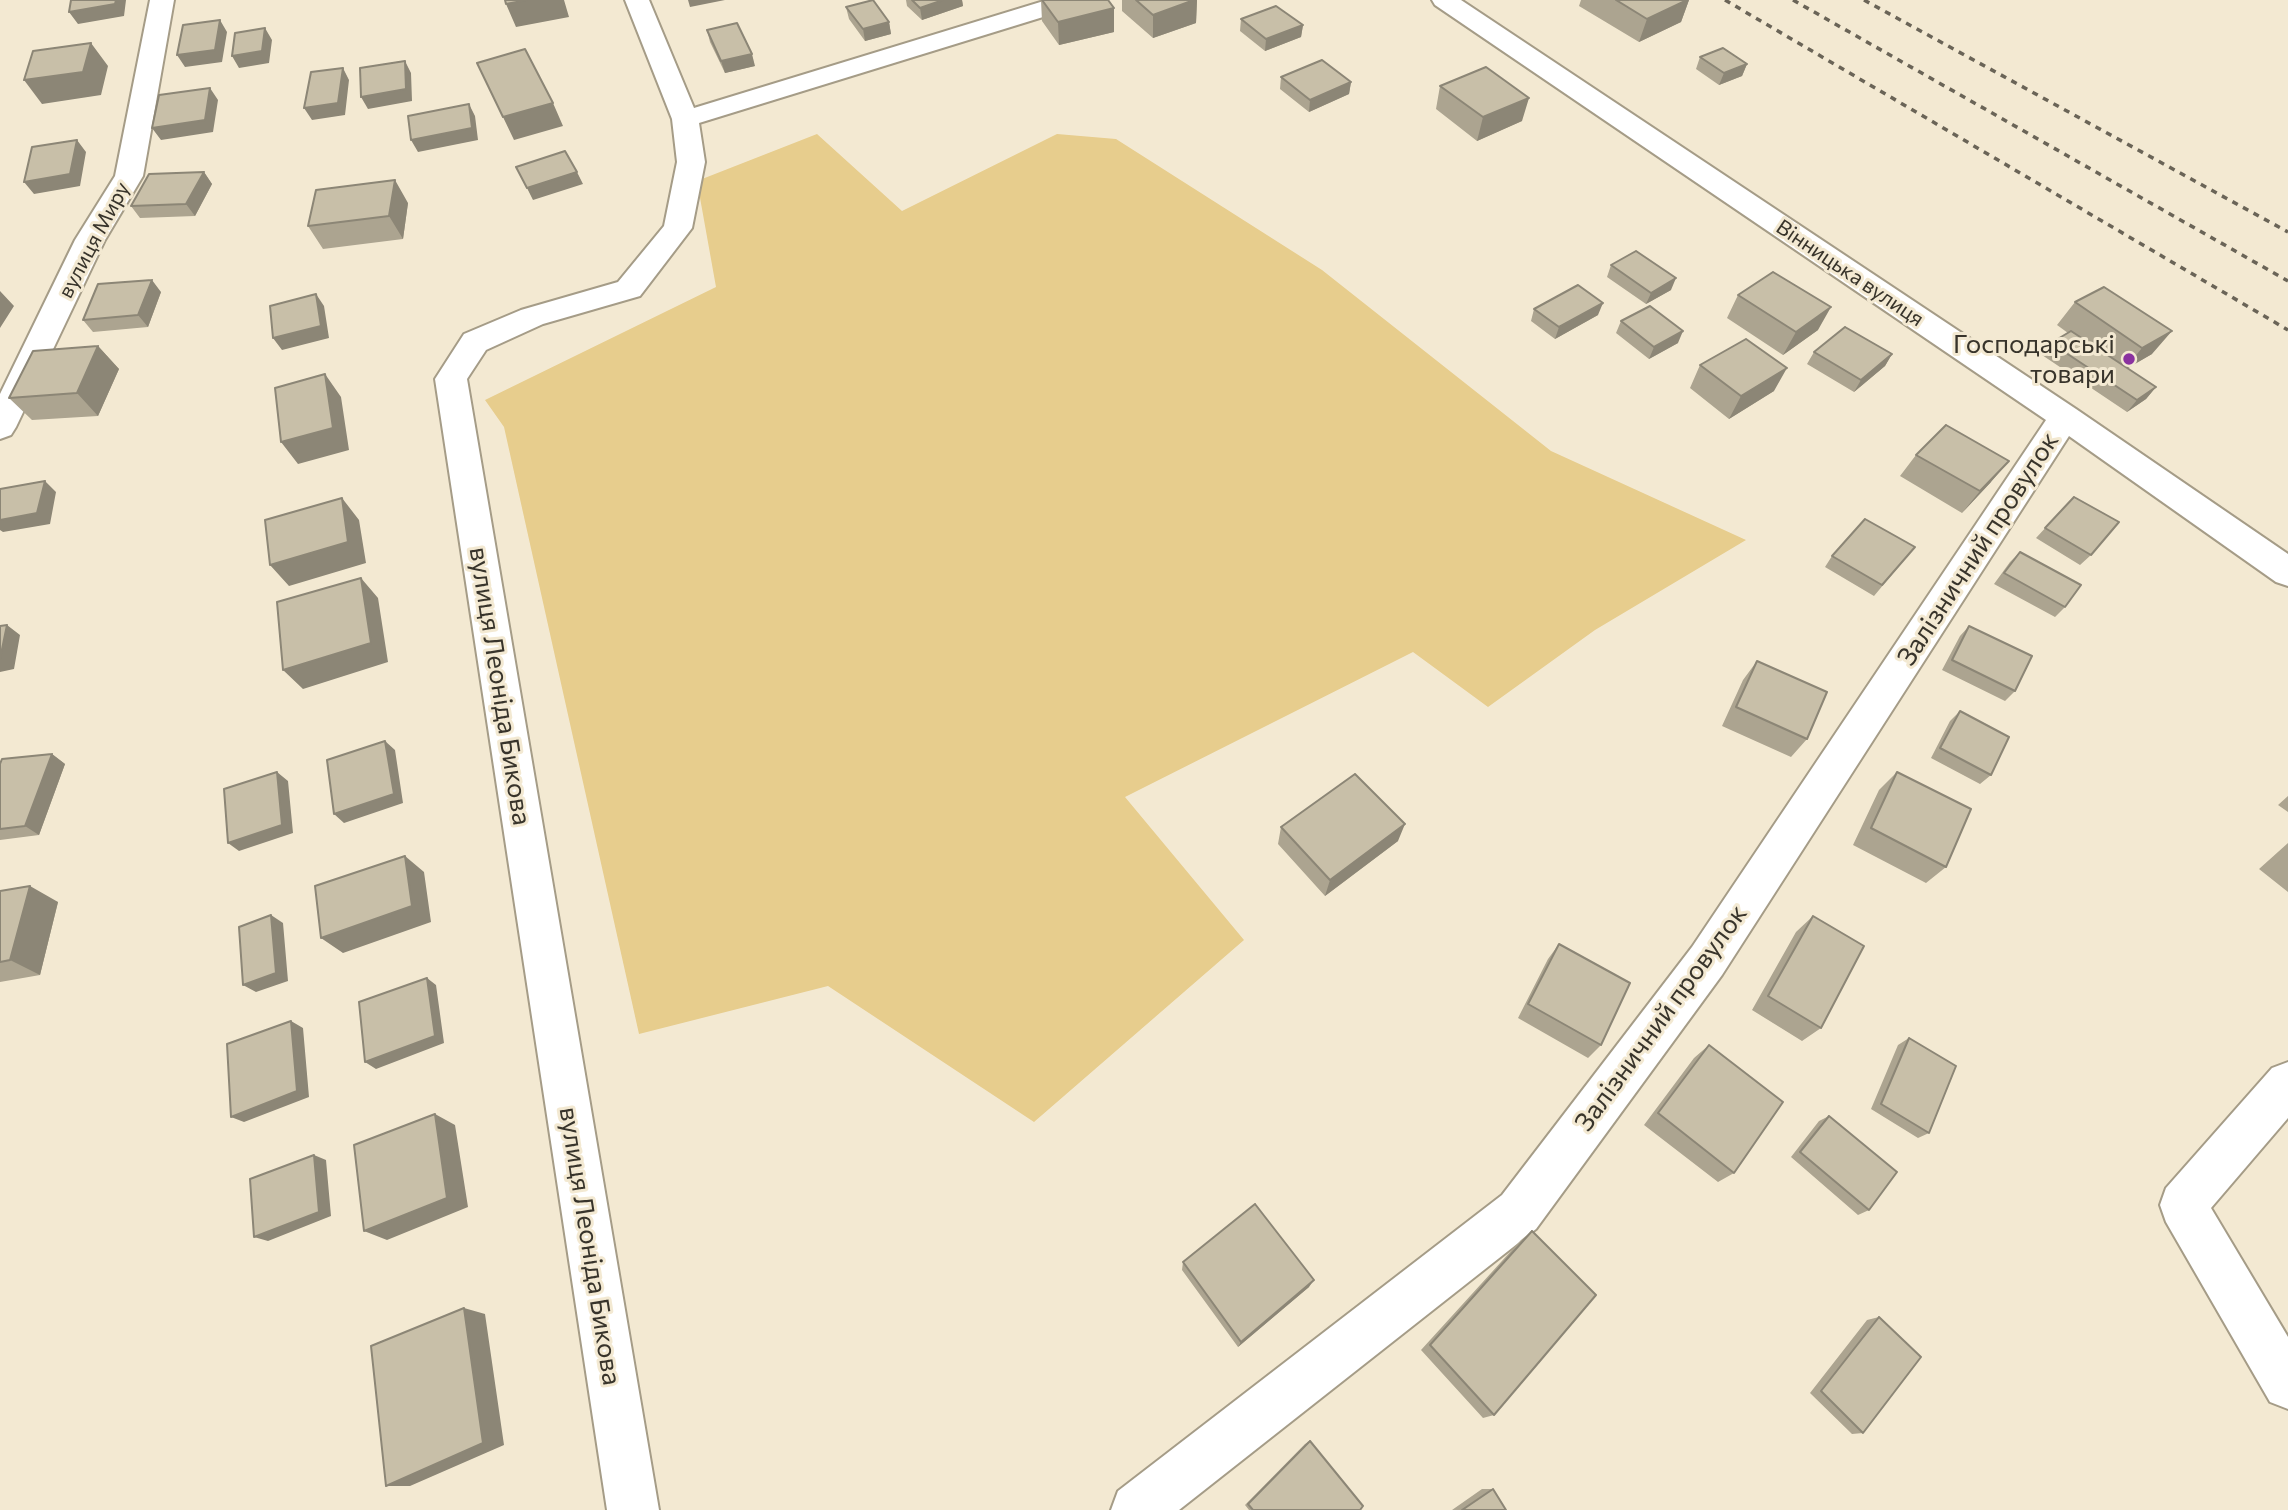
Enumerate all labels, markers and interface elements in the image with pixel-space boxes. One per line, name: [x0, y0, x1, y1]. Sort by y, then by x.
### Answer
street label: вулиця Миру: [53, 178, 135, 302]
street label: Вінницька вулиця: [1771, 214, 1929, 332]
place label: Господарські товари: [1953, 328, 2115, 390]
marker: Господарські товари: [2121, 351, 2137, 367]
street label: Залізничний провулок: [1891, 426, 2065, 672]
street label: вулиця Леоніда Бикова: [463, 545, 537, 827]
street label: Залізничний провулок: [1568, 899, 1754, 1137]
street label: вулиця Леоніда Бикова: [553, 1105, 627, 1387]

